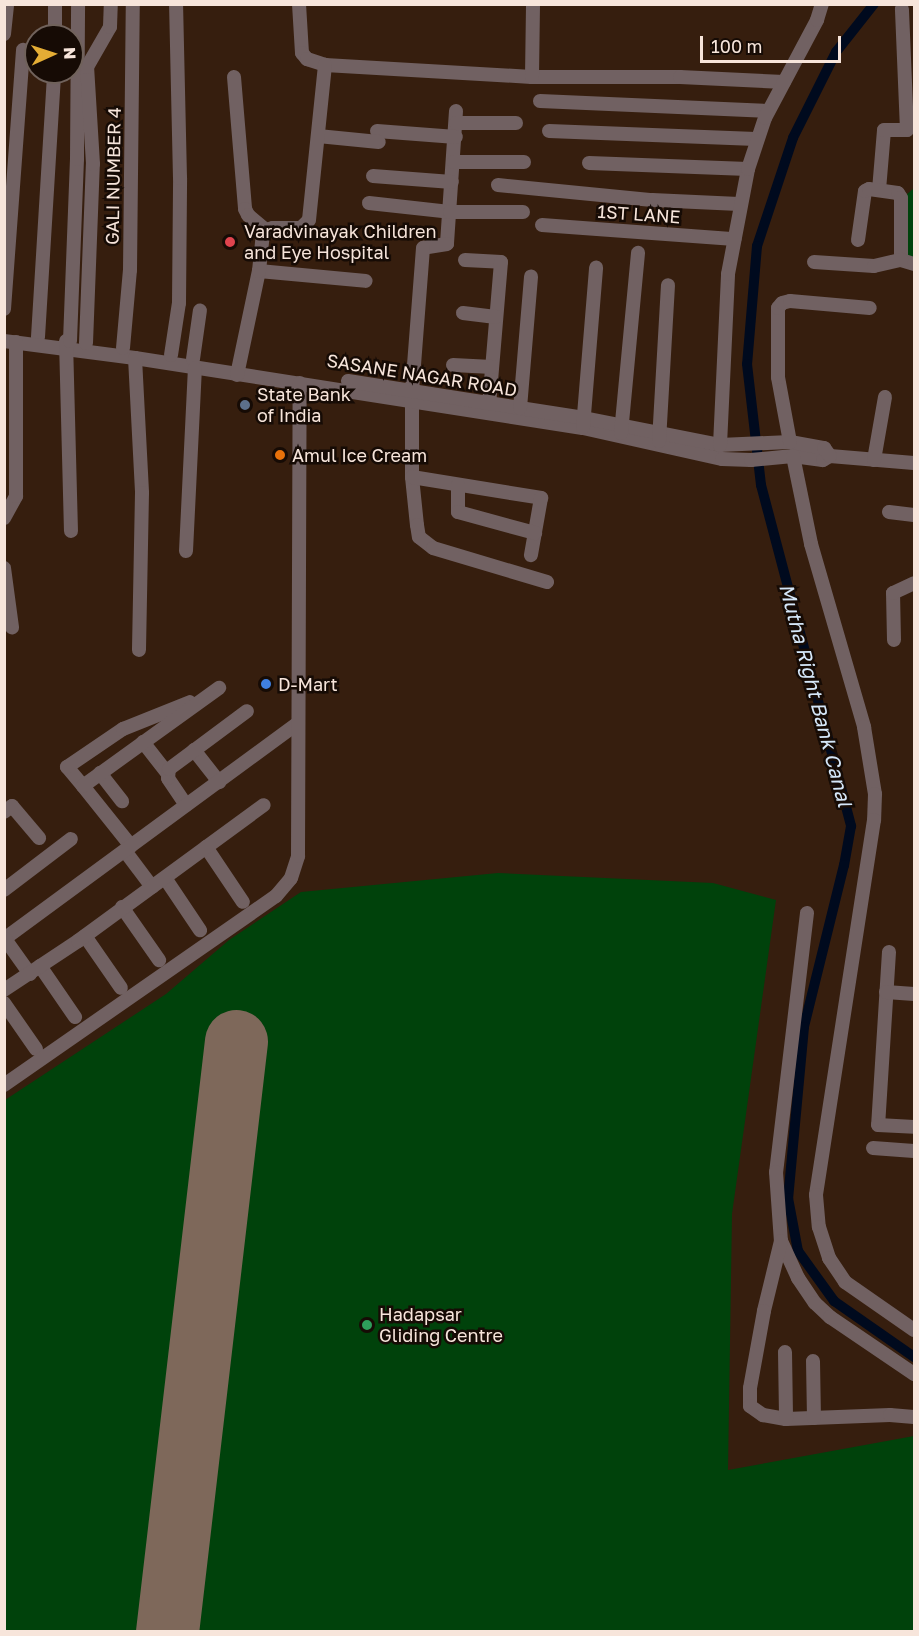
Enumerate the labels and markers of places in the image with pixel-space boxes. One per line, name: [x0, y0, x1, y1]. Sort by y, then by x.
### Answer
place label: Varadvinayak Children and Eye Hospital: [244, 221, 437, 264]
marker: Varadvinayak Children and Eye Hospital: [221, 233, 239, 251]
place label: State Bank of India: [257, 384, 351, 426]
marker: State Bank of India: [238, 398, 252, 412]
place label: Amul Ice Cream: [292, 444, 427, 466]
marker: Amul Ice Cream: [273, 448, 287, 462]
place label: D-Mart: [278, 673, 338, 695]
marker: D-Mart: [259, 677, 273, 691]
place label: Hadapsar Gliding Centre: [379, 1304, 503, 1346]
marker: Hadapsar Gliding Centre: [360, 1318, 374, 1332]

